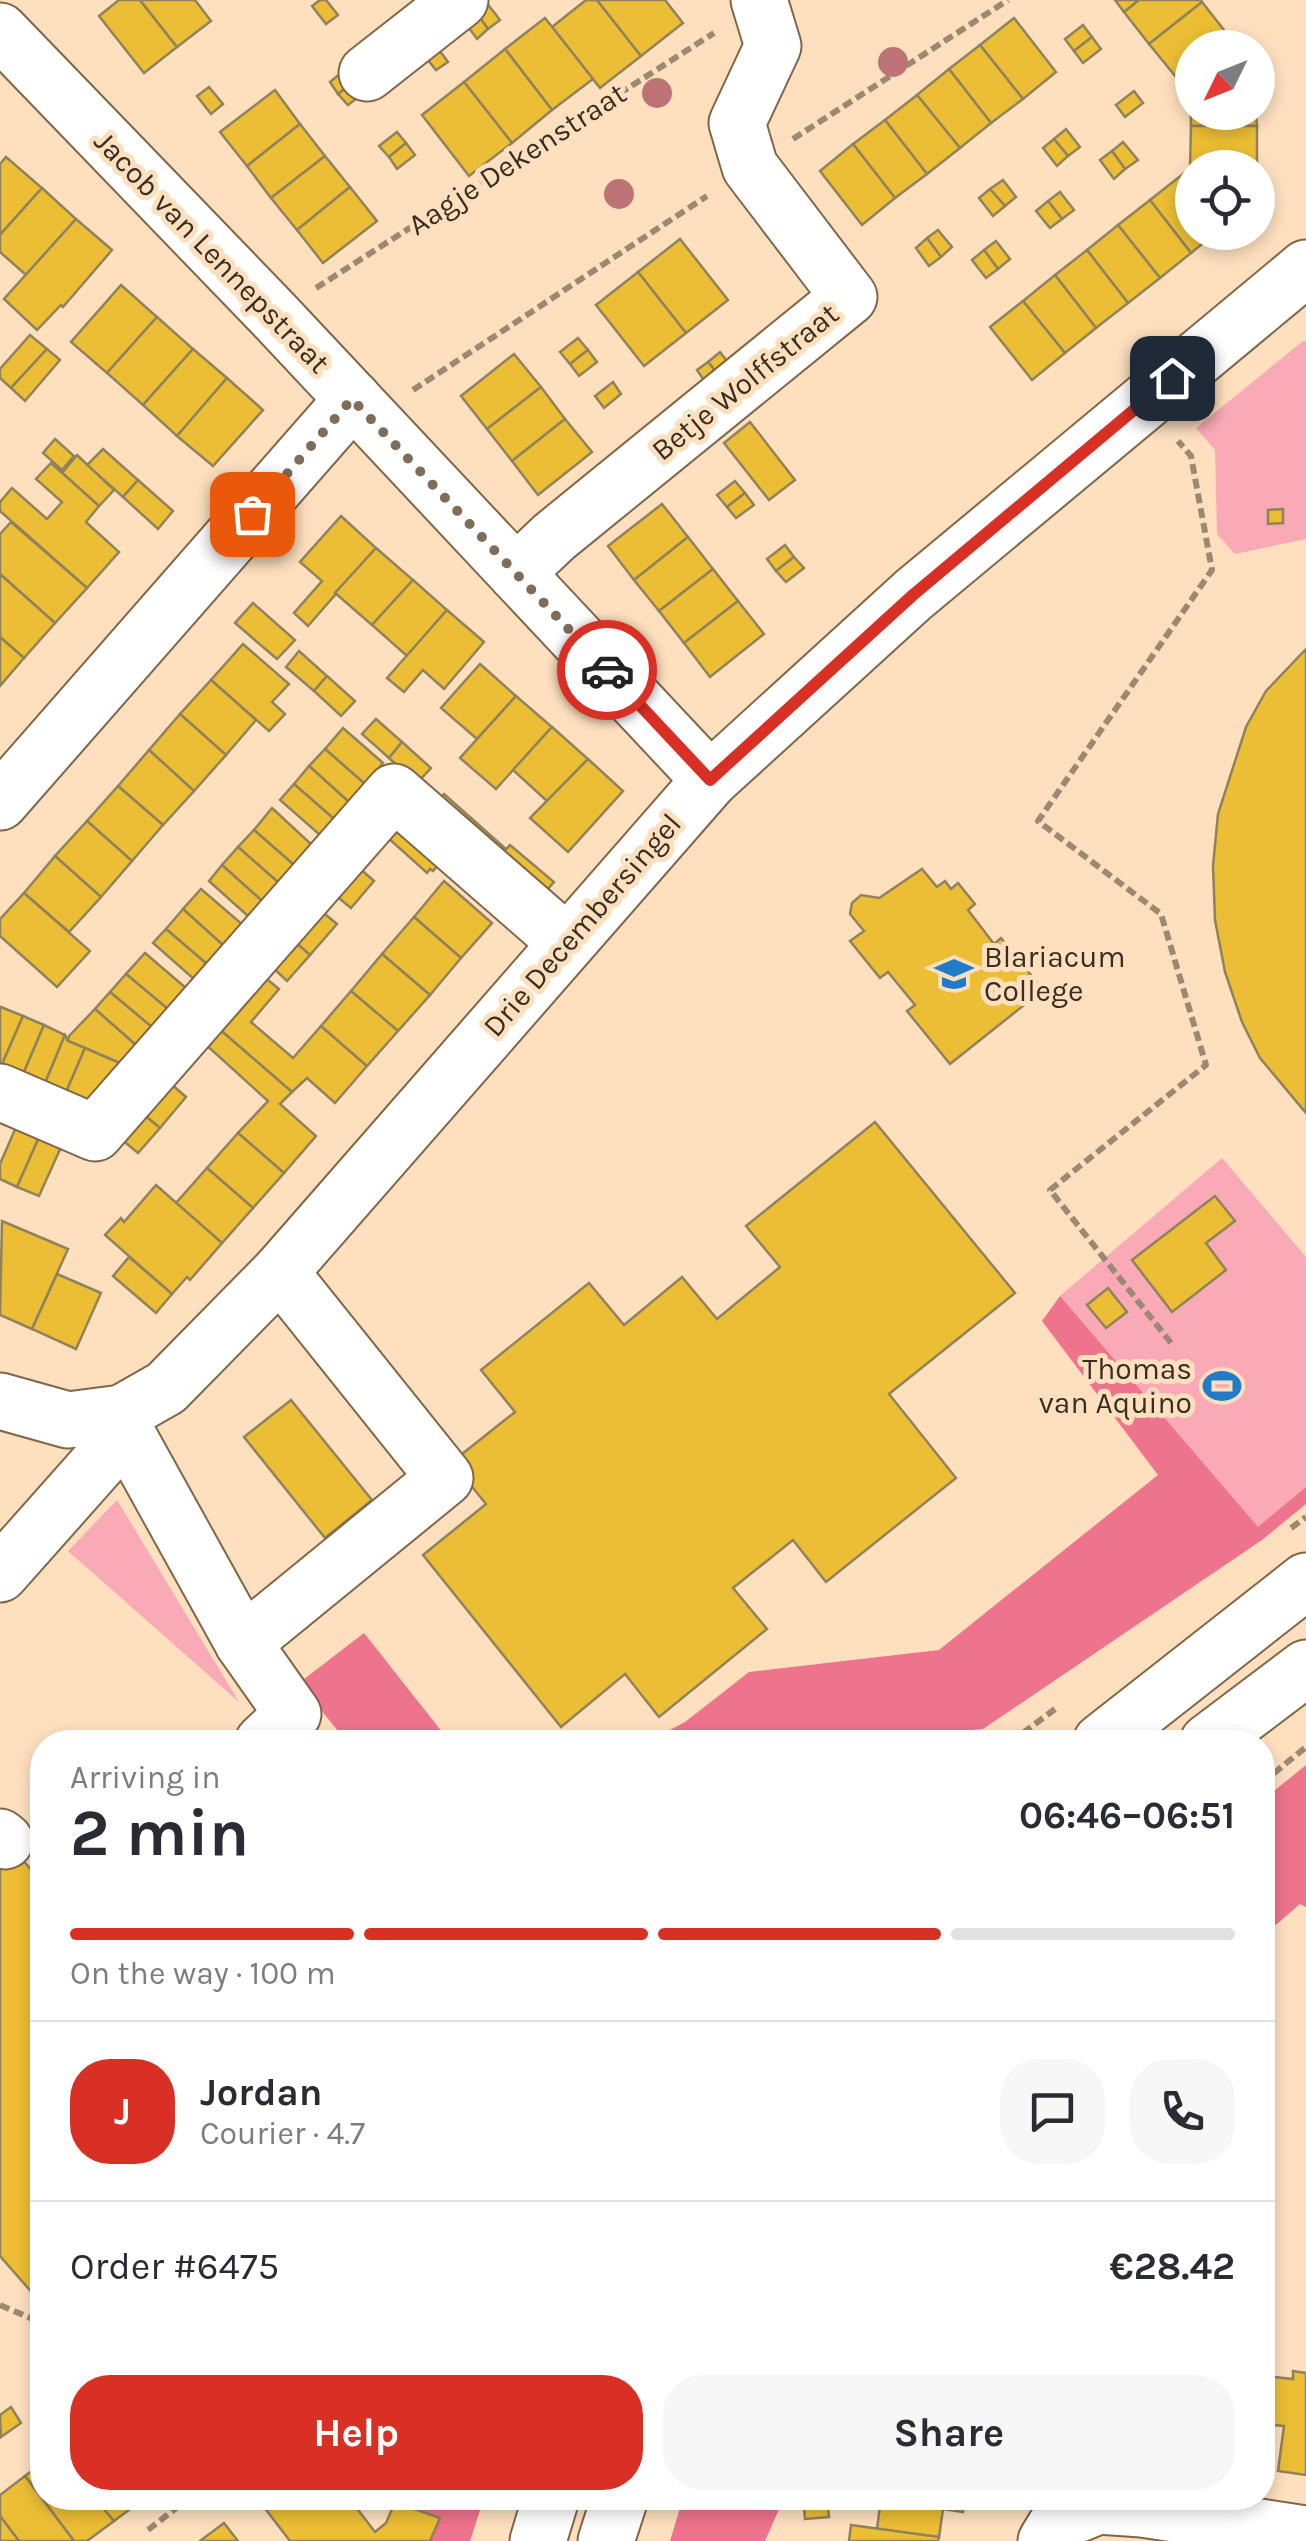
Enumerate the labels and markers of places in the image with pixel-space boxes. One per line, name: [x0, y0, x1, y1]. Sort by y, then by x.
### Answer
pin: [1130, 336, 1215, 421]
pin: [210, 472, 295, 557]
place label: Blariacum College: [984, 939, 1126, 1009]
school or university icon: Blariacum College: [933, 953, 975, 995]
place label: Thomas van Aquino: [1039, 1351, 1192, 1421]
sports icon: Thomas van Aquino: [1201, 1365, 1243, 1407]

